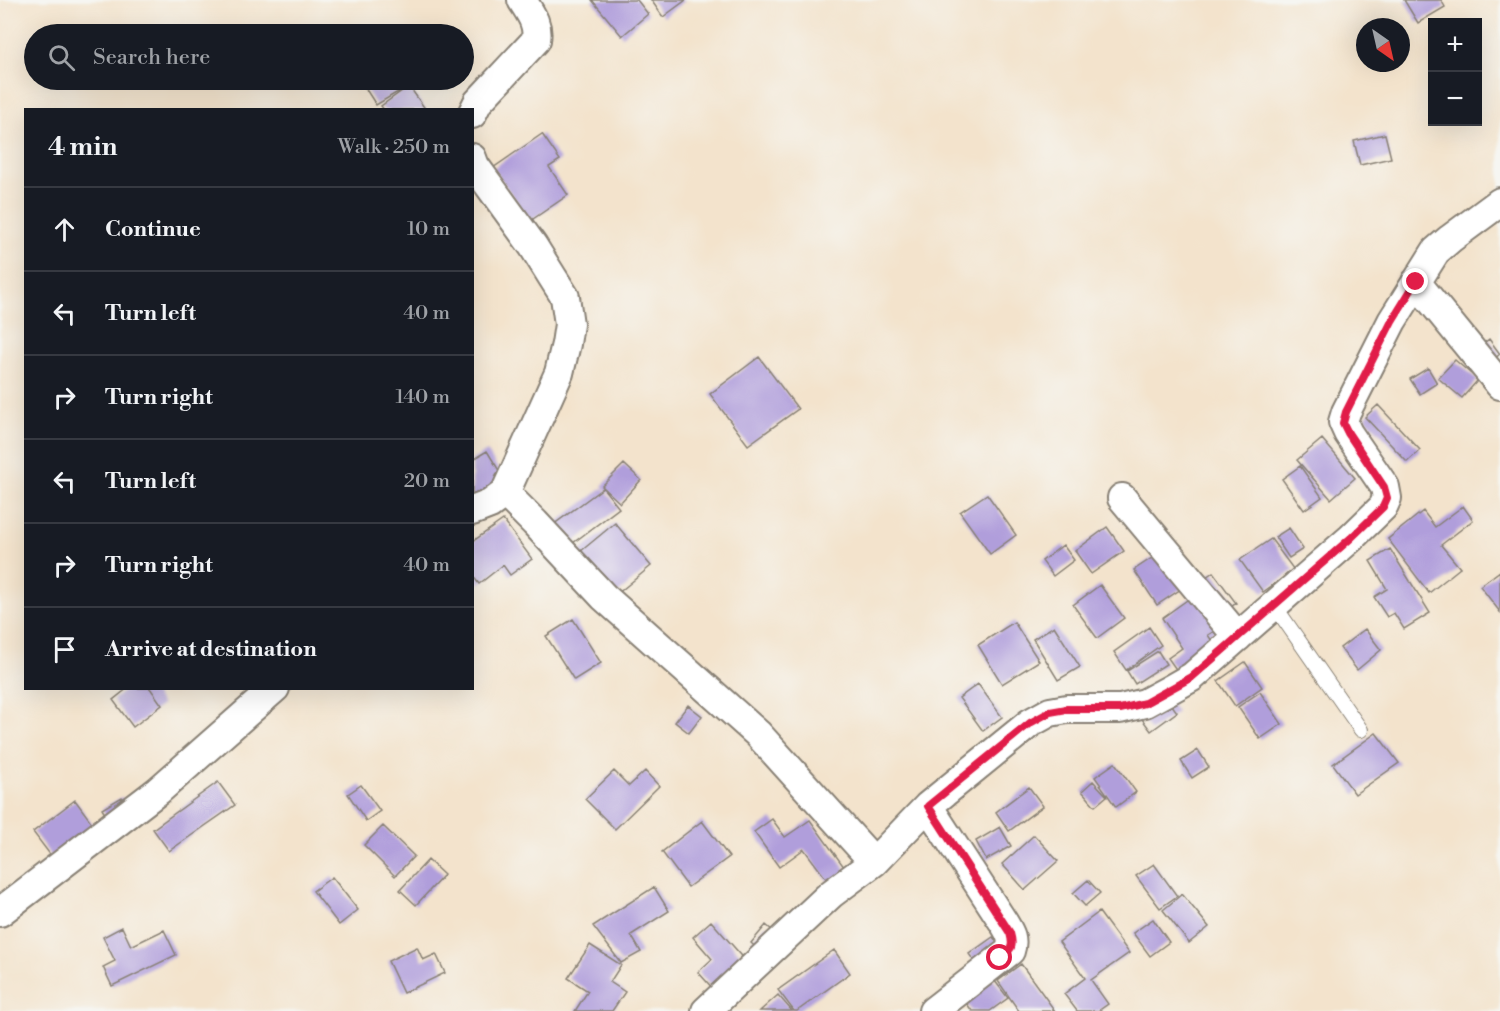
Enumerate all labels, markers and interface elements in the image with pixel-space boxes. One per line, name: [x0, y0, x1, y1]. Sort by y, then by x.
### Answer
north arrow: [1356, 18, 1410, 72]
map controls: [1428, 18, 1482, 126]
button: +: [1428, 18, 1482, 72]
search box: [24, 24, 474, 90]
icon: search: [45, 41, 78, 74]
text: Search here: [93, 44, 210, 71]
button: −: [1428, 72, 1482, 126]
text: 4 min: [48, 131, 118, 163]
text: Walk · 250 m: [338, 135, 450, 160]
icon: ahead: [48, 213, 81, 246]
text: Continue: [105, 216, 201, 243]
text: 10 m: [407, 217, 450, 242]
route end: [1402, 268, 1428, 294]
icon: left: [48, 297, 81, 330]
text: Turn left: [105, 300, 196, 327]
text: 40 m: [403, 301, 450, 326]
icon: right: [48, 381, 81, 414]
text: Turn right: [105, 384, 213, 411]
text: 140 m: [395, 385, 450, 410]
icon: left: [48, 465, 81, 498]
text: Turn left: [105, 468, 196, 495]
text: 20 m: [404, 469, 450, 494]
icon: right: [48, 549, 81, 582]
text: Turn right: [105, 552, 213, 579]
text: 40 m: [403, 553, 450, 578]
icon: arrive: [48, 633, 81, 666]
text: Arrive at destination: [105, 636, 317, 663]
route start: [986, 944, 1012, 970]

